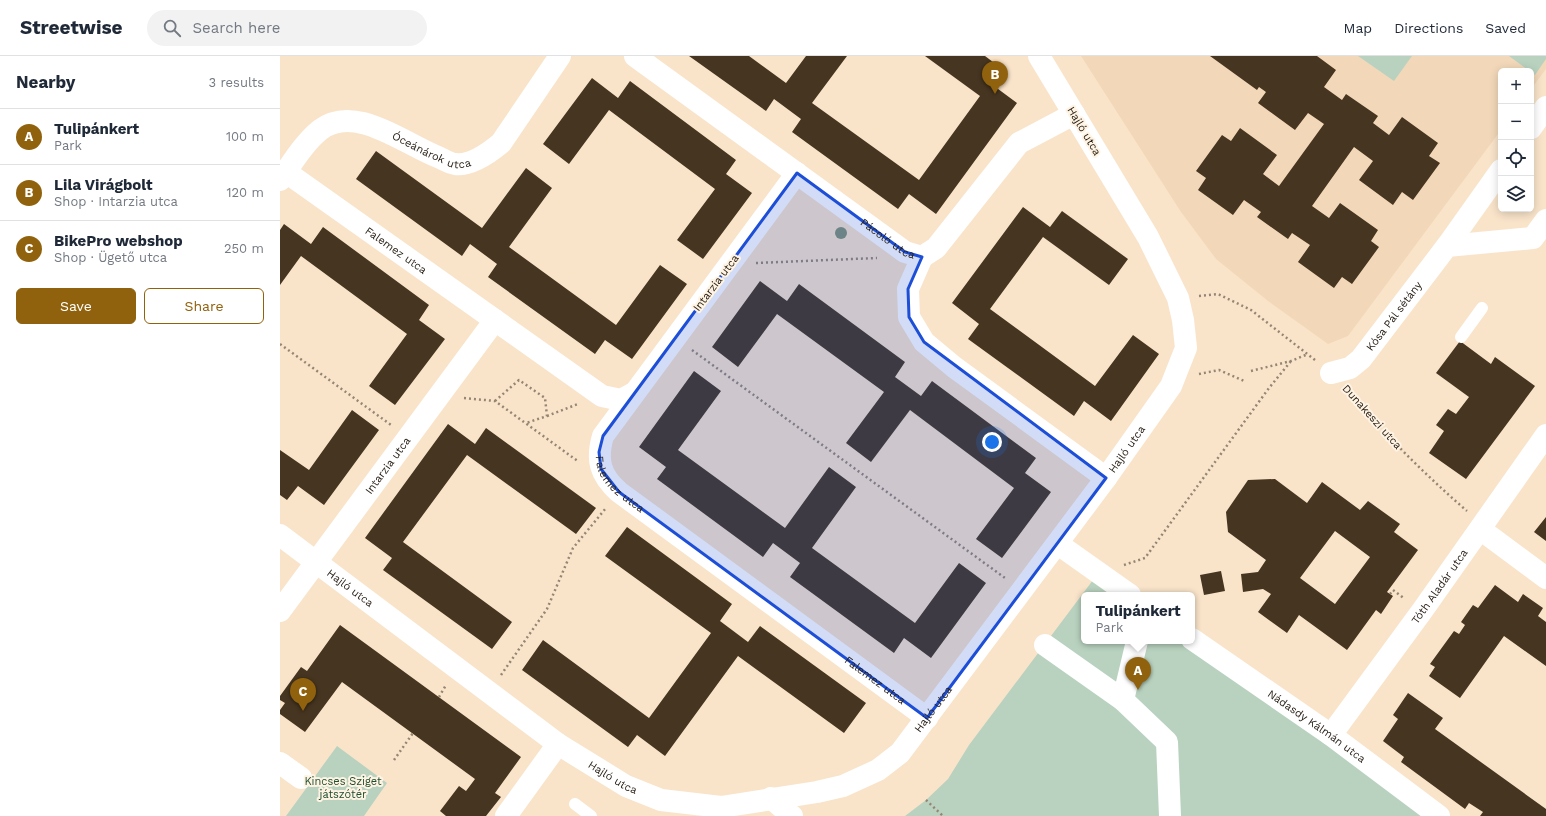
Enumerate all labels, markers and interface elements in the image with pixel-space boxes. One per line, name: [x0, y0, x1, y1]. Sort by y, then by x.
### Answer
search box: [147, 10, 427, 46]
text: Streetwise: [20, 16, 123, 39]
icon: search: [161, 17, 183, 39]
text: Search here: [193, 19, 280, 37]
text: Map: [1344, 20, 1372, 36]
text: Directions: [1394, 20, 1463, 36]
text: Saved: [1485, 20, 1526, 36]
pin: B: [982, 61, 1008, 94]
map controls: [1498, 68, 1534, 212]
button: +: [1498, 68, 1534, 104]
text: Nearby: [16, 72, 75, 92]
text: 3 results: [209, 75, 264, 90]
street label: Hajló utca: [1064, 104, 1104, 158]
button: −: [1498, 104, 1534, 140]
text: Tulipánkert: [54, 120, 139, 138]
street label: Óceánárok utca: [390, 128, 473, 171]
text: A: [25, 129, 33, 144]
text: 100 m: [226, 129, 264, 144]
text: Park: [54, 138, 82, 153]
button: locate: [1498, 140, 1534, 176]
text: Lila Virágbolt: [54, 176, 153, 194]
button: layers: [1498, 176, 1534, 212]
text: B: [25, 185, 33, 200]
text: 120 m: [226, 185, 264, 200]
text: Shop · Intarzia utca: [54, 194, 178, 209]
street label: Pácoló utca: [858, 215, 916, 261]
street label: Falemez utca: [363, 224, 429, 276]
text: BikePro webshop: [54, 232, 183, 250]
text: C: [25, 241, 33, 256]
text: 250 m: [224, 241, 264, 256]
text: Shop · Ügető utca: [54, 250, 167, 265]
street label: Intarzia utca: [690, 252, 742, 314]
street label: Kósa Pál sétány: [1363, 278, 1425, 353]
button: Save: [16, 288, 136, 324]
button: Share: [144, 288, 264, 324]
street label: Dunakeszi utca: [1340, 382, 1404, 452]
street label: Hajló utca: [1105, 423, 1148, 475]
your location: [982, 432, 1002, 452]
street label: Intarzia utca: [362, 434, 413, 496]
street label: Falemez utca: [593, 455, 647, 515]
street label: Tóth Aladár utca: [1408, 546, 1470, 626]
street label: Hajló utca: [325, 566, 376, 610]
popup: [1081, 592, 1195, 644]
text: Tulipánkert: [1095, 602, 1181, 620]
text: Park: [1095, 620, 1123, 635]
street label: Falemez utca: [842, 653, 908, 707]
pin: A: [1125, 657, 1151, 690]
pin: C: [290, 678, 316, 711]
street label: Hajló utca: [911, 683, 955, 735]
street label: Nádasdy Kálmán utca: [1265, 687, 1368, 765]
street label: Hajló utca: [586, 758, 639, 796]
park label: Kincses Sziget játszótér: [304, 775, 382, 801]

